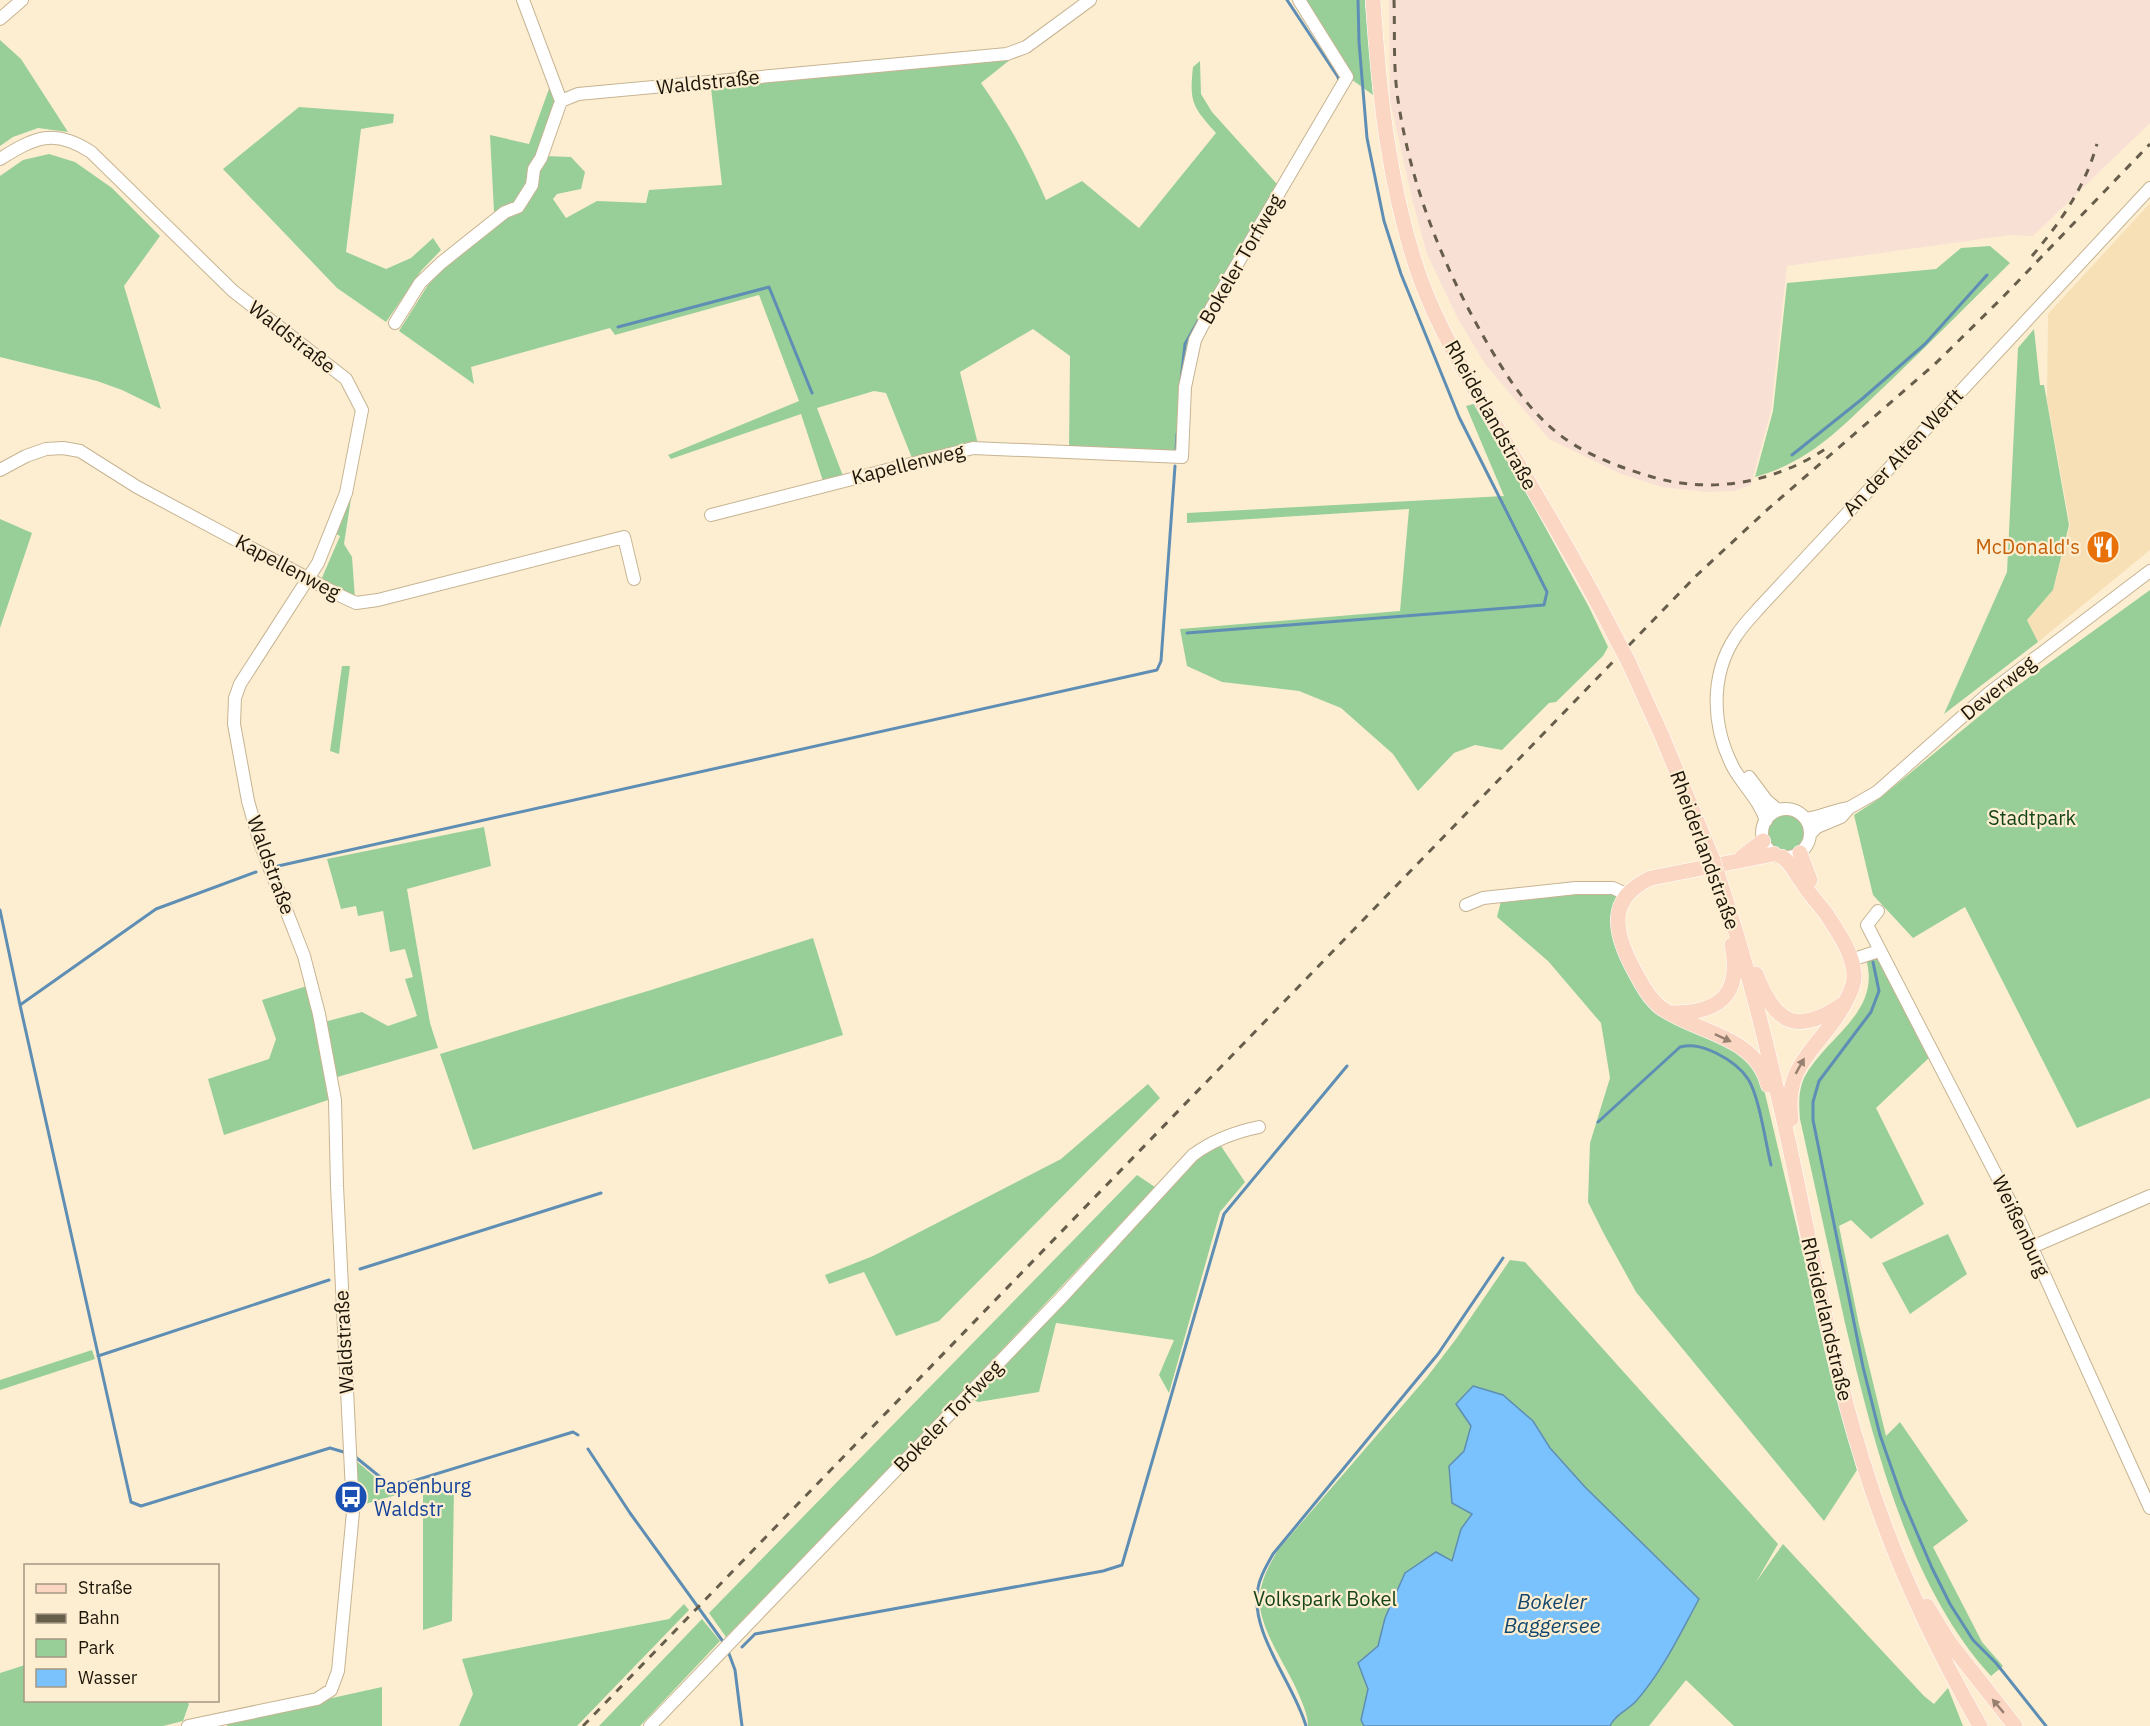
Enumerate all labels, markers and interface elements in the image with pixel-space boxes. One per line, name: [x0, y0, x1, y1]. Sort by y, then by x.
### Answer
street label: Waldstraße: [655, 63, 761, 100]
street label: Bokeler Torfweg: [1192, 188, 1289, 329]
street label: Waldstraße: [243, 294, 341, 379]
street label: Rheiderlandstraße: [1439, 335, 1544, 495]
street label: An der Alten Werft: [1836, 382, 1969, 521]
street label: Kapellenweg: [849, 436, 968, 491]
street label: Kapellenweg: [231, 528, 346, 606]
restaurant icon: McDonald's: [2085, 529, 2121, 565]
place label: McDonald's: [1975, 533, 2080, 560]
street label: Deverweg: [1955, 649, 2041, 726]
street label: Rheiderlandstraße: [1664, 767, 1747, 933]
park label: Stadtpark: [1988, 804, 2077, 831]
street label: Waldstraße: [241, 811, 302, 918]
one-way arrow: [1715, 1033, 1732, 1042]
one-way arrow: [1795, 1057, 1805, 1074]
street label: Weißenburg: [1986, 1171, 2057, 1281]
street label: Rheiderlandstraße: [1795, 1234, 1859, 1404]
street label: Waldstraße: [327, 1290, 360, 1395]
street label: Bokeler Torfweg: [887, 1353, 1008, 1478]
place label: Papenburg Waldstr: [374, 1472, 471, 1522]
bus stop icon: Papenburg Waldstr: [333, 1479, 369, 1515]
legend: [24, 1564, 219, 1702]
text: Straße: [78, 1576, 132, 1599]
park label: Volkspark Bokel: [1253, 1585, 1397, 1612]
water label: Bokeler Baggersee: [1504, 1587, 1600, 1639]
text: Bahn: [78, 1606, 120, 1629]
text: Park: [78, 1636, 115, 1659]
text: Wasser: [78, 1666, 138, 1689]
one-way arrow: [1992, 1698, 2005, 1714]

